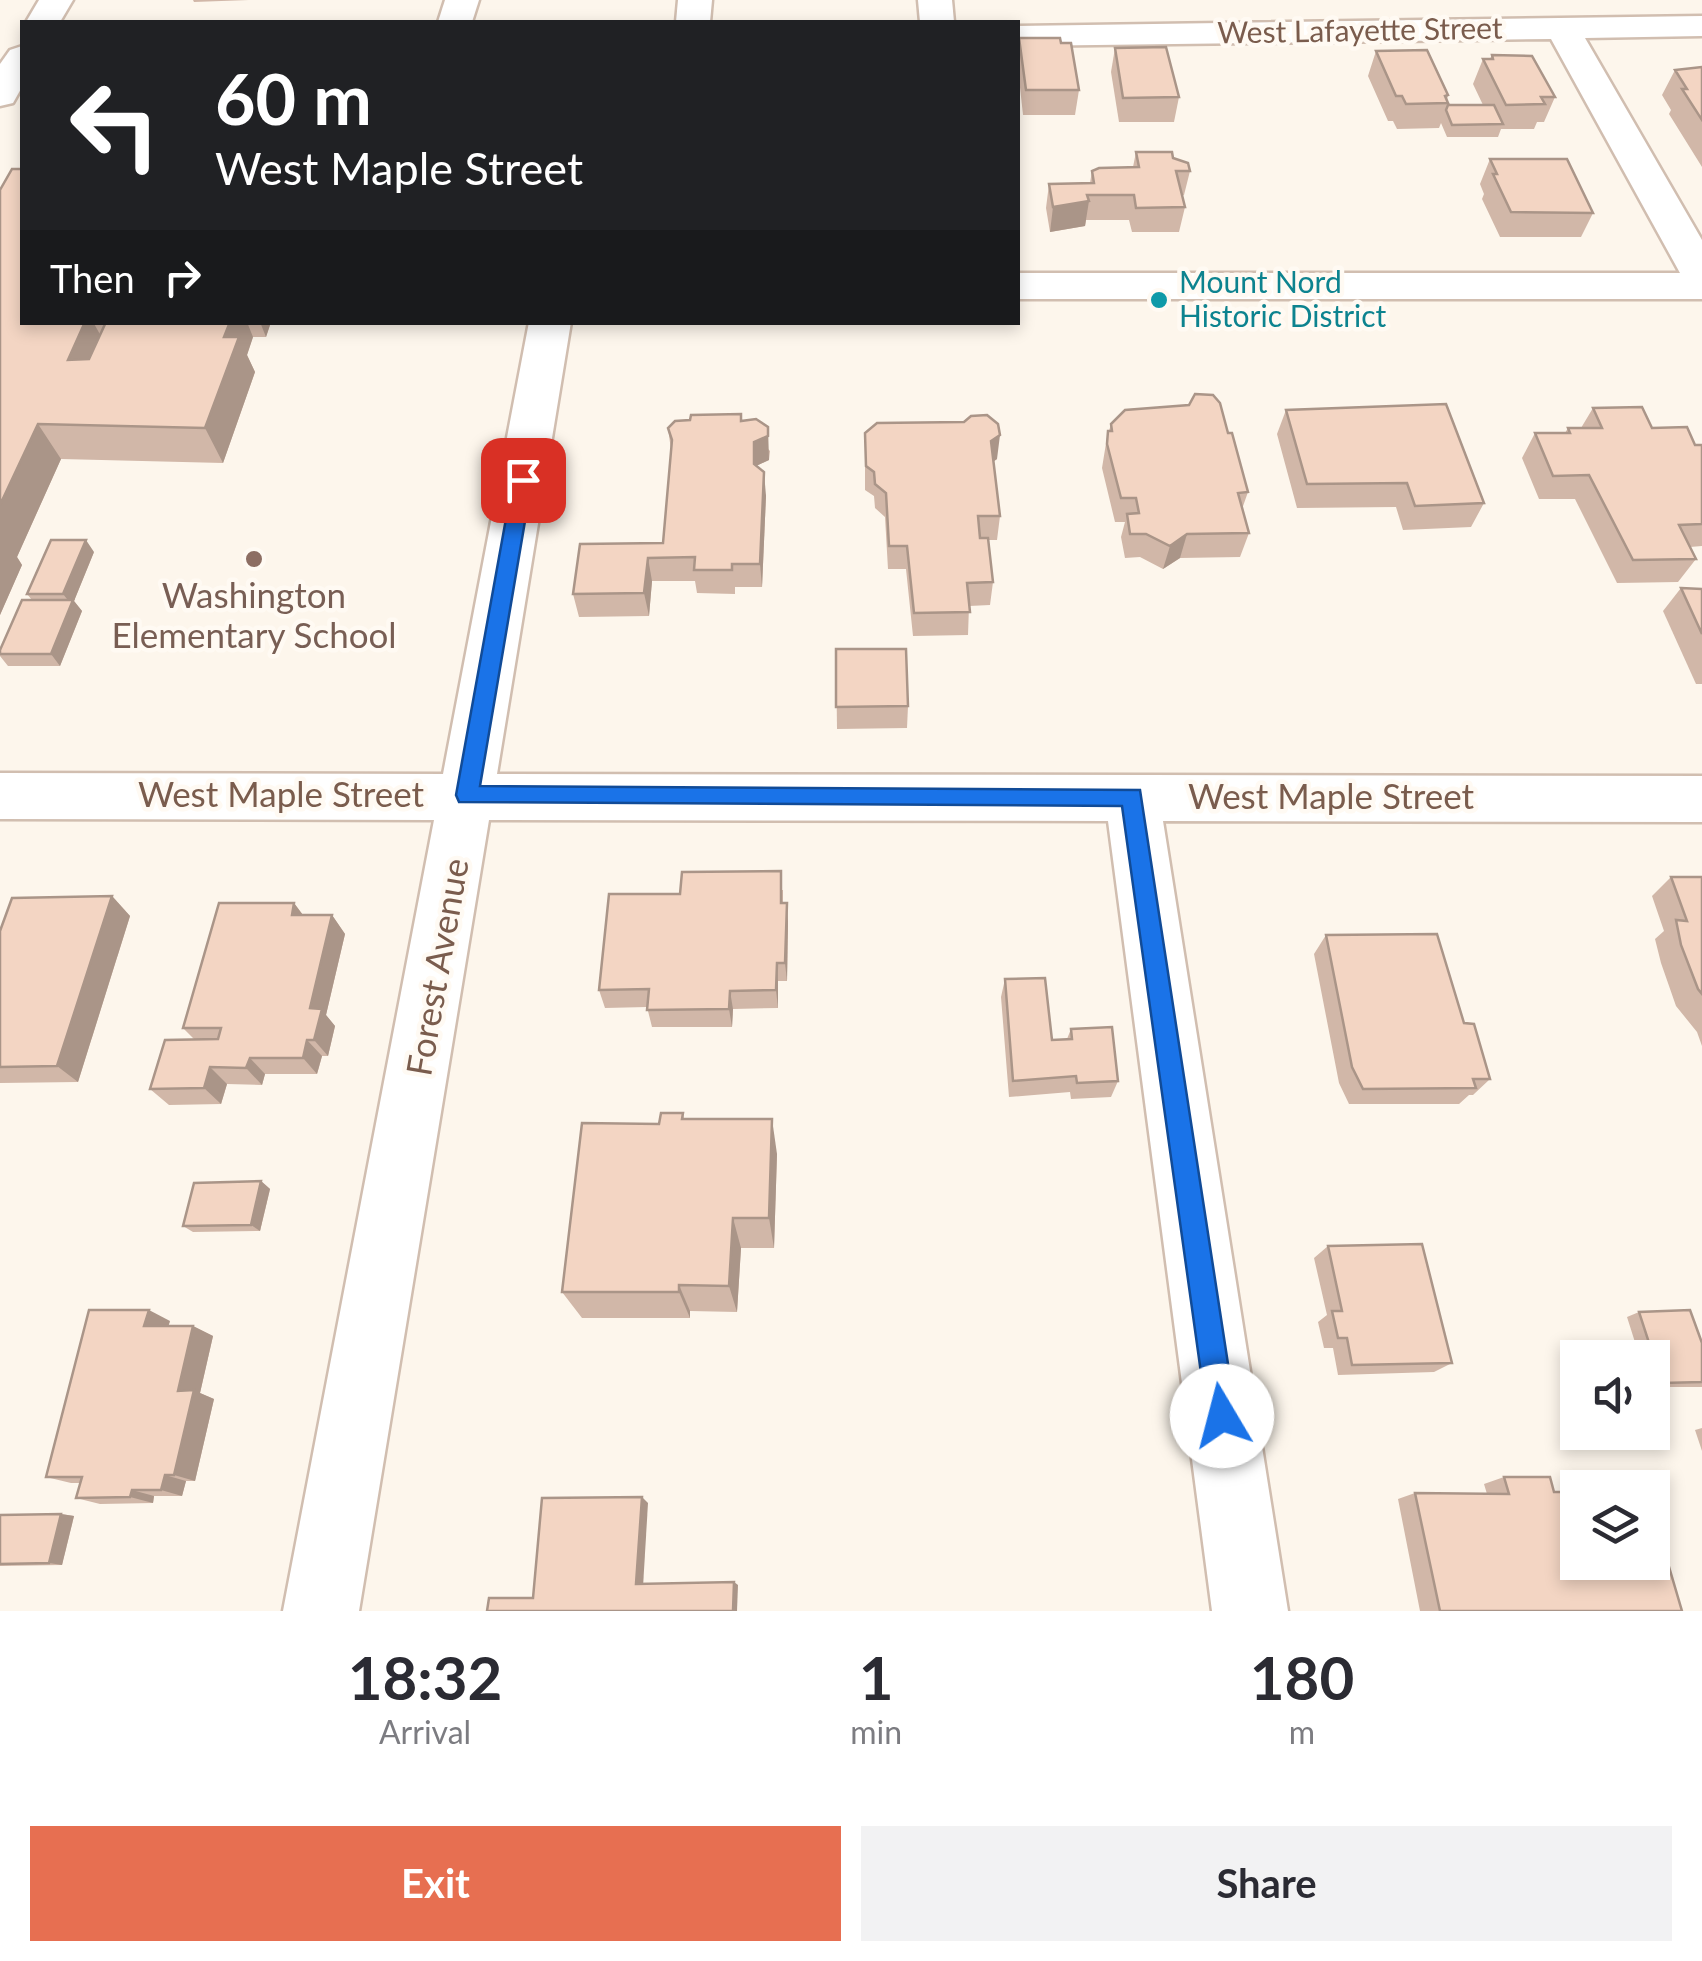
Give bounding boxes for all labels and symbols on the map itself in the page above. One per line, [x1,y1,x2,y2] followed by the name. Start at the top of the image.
[1217,9,1503,49] street label: West Lafayette Street
[1179,263,1387,333] place label: Mount Nord Historic District
[1148,289,1170,311] marker: Mount Nord Historic District
[481,438,566,523] pin
[243,548,265,570] marker: Washington Elementary School
[111,573,397,655] place label: Washington Elementary School
[138,772,425,814] street label: West Maple Street
[1188,774,1475,816] street label: West Maple Street
[396,855,476,1079] street label: Forest Avenue
[1170,1364,1274,1468] position arrow

